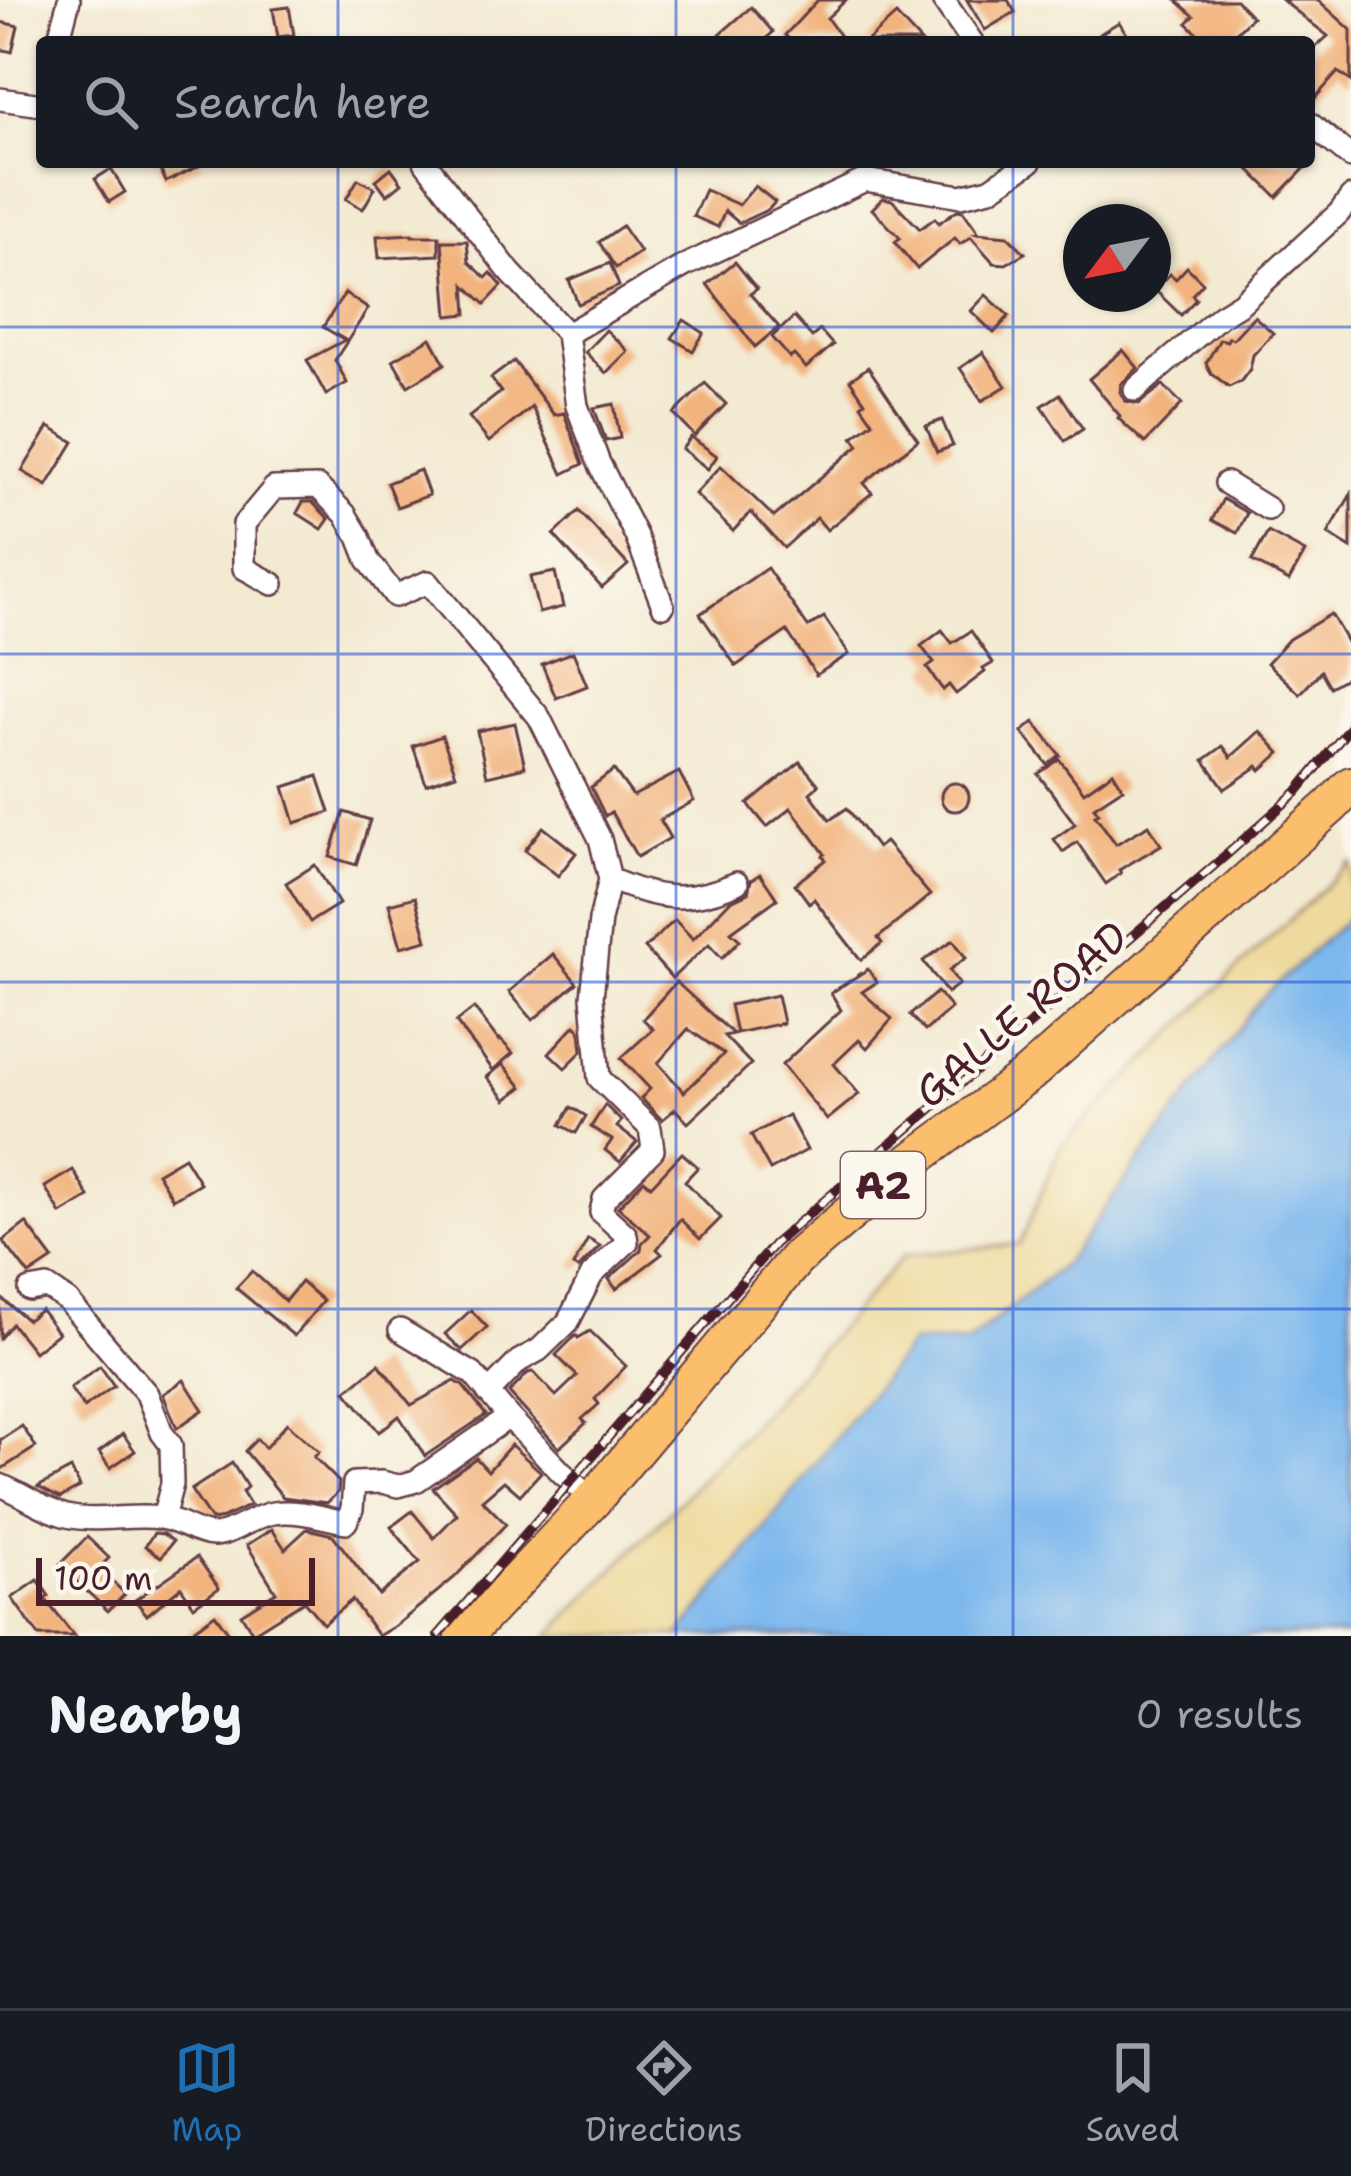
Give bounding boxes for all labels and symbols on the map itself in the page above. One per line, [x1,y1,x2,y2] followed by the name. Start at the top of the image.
[1063,204,1171,312] north arrow
[902,908,1140,1120] street label: GALLE ROAD
[841,1152,925,1218] road number: A2
[36,1552,315,1605] scale bar

